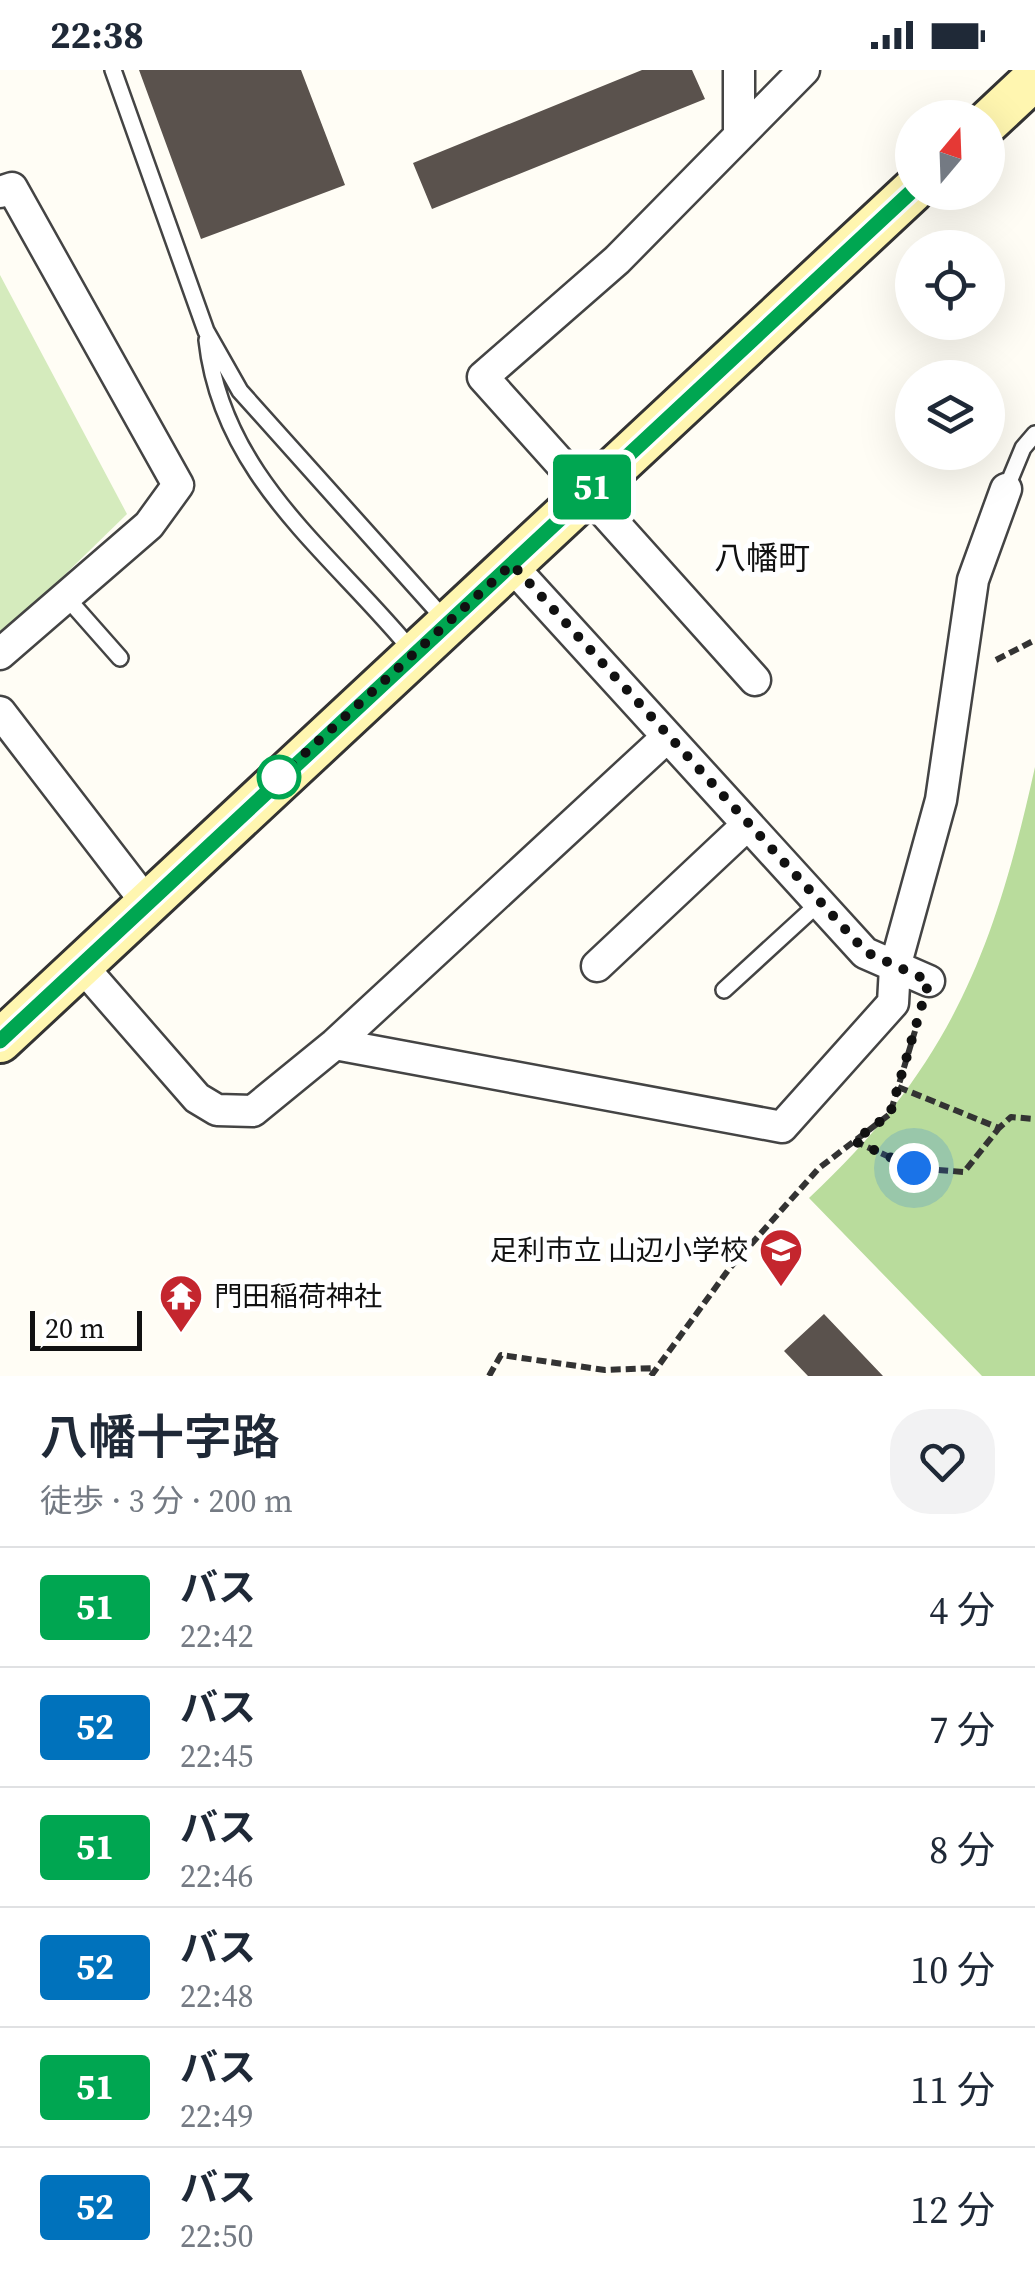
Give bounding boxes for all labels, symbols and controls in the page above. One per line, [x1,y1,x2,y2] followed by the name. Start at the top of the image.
[50,9,144,61] text: 22:38
[895,100,1005,210] north arrow
[895,100,1005,470] map controls
[895,230,1005,340] button: locate
[895,360,1005,470] button: layers
[547,454,637,520] line badge: 51
[573,463,611,511] text: 51
[714,536,810,580] district label: 八幡町
[258,756,300,798] unlabelled marker
[889,1143,939,1193] your location
[758,1227,804,1288] school or university icon: 足利市立 山辺小学校
[489,1231,748,1269] place label: 足利市立 山辺小学校
[158,1273,204,1334] temple icon: 門田稲荷神社
[214,1277,382,1315] place label: 門田稲荷神社
[30,1306,142,1350] scale bar
[45,1309,105,1347] text: 20 m
[40,1404,280,1470] text: 八幡十字路
[890,1409,995,1514] button: heart
[40,1479,293,1523] text: 徒歩 · 3 分 · 200 m
[180,1562,256,1614] text: バス
[76,1583,114,1631] text: 51
[929,1584,995,1636] text: 4 分
[180,1614,254,1658] text: 22:42
[180,1682,256,1734] text: バス
[76,1703,114,1751] text: 52
[929,1704,995,1756] text: 7 分
[180,1734,254,1778] text: 22:45
[180,1802,256,1854] text: バス
[76,1823,114,1871] text: 51
[929,1824,995,1876] text: 8 分
[180,1854,254,1898] text: 22:46
[180,1922,256,1974] text: バス
[76,1943,114,1991] text: 52
[910,1944,995,1996] text: 10 分
[180,1974,254,2018] text: 22:48
[180,2042,256,2094] text: バス
[76,2063,114,2111] text: 51
[910,2064,995,2116] text: 11 分
[180,2094,254,2138] text: 22:49
[180,2162,256,2214] text: バス
[76,2183,114,2231] text: 52
[910,2184,995,2236] text: 12 分
[180,2214,254,2258] text: 22:50

